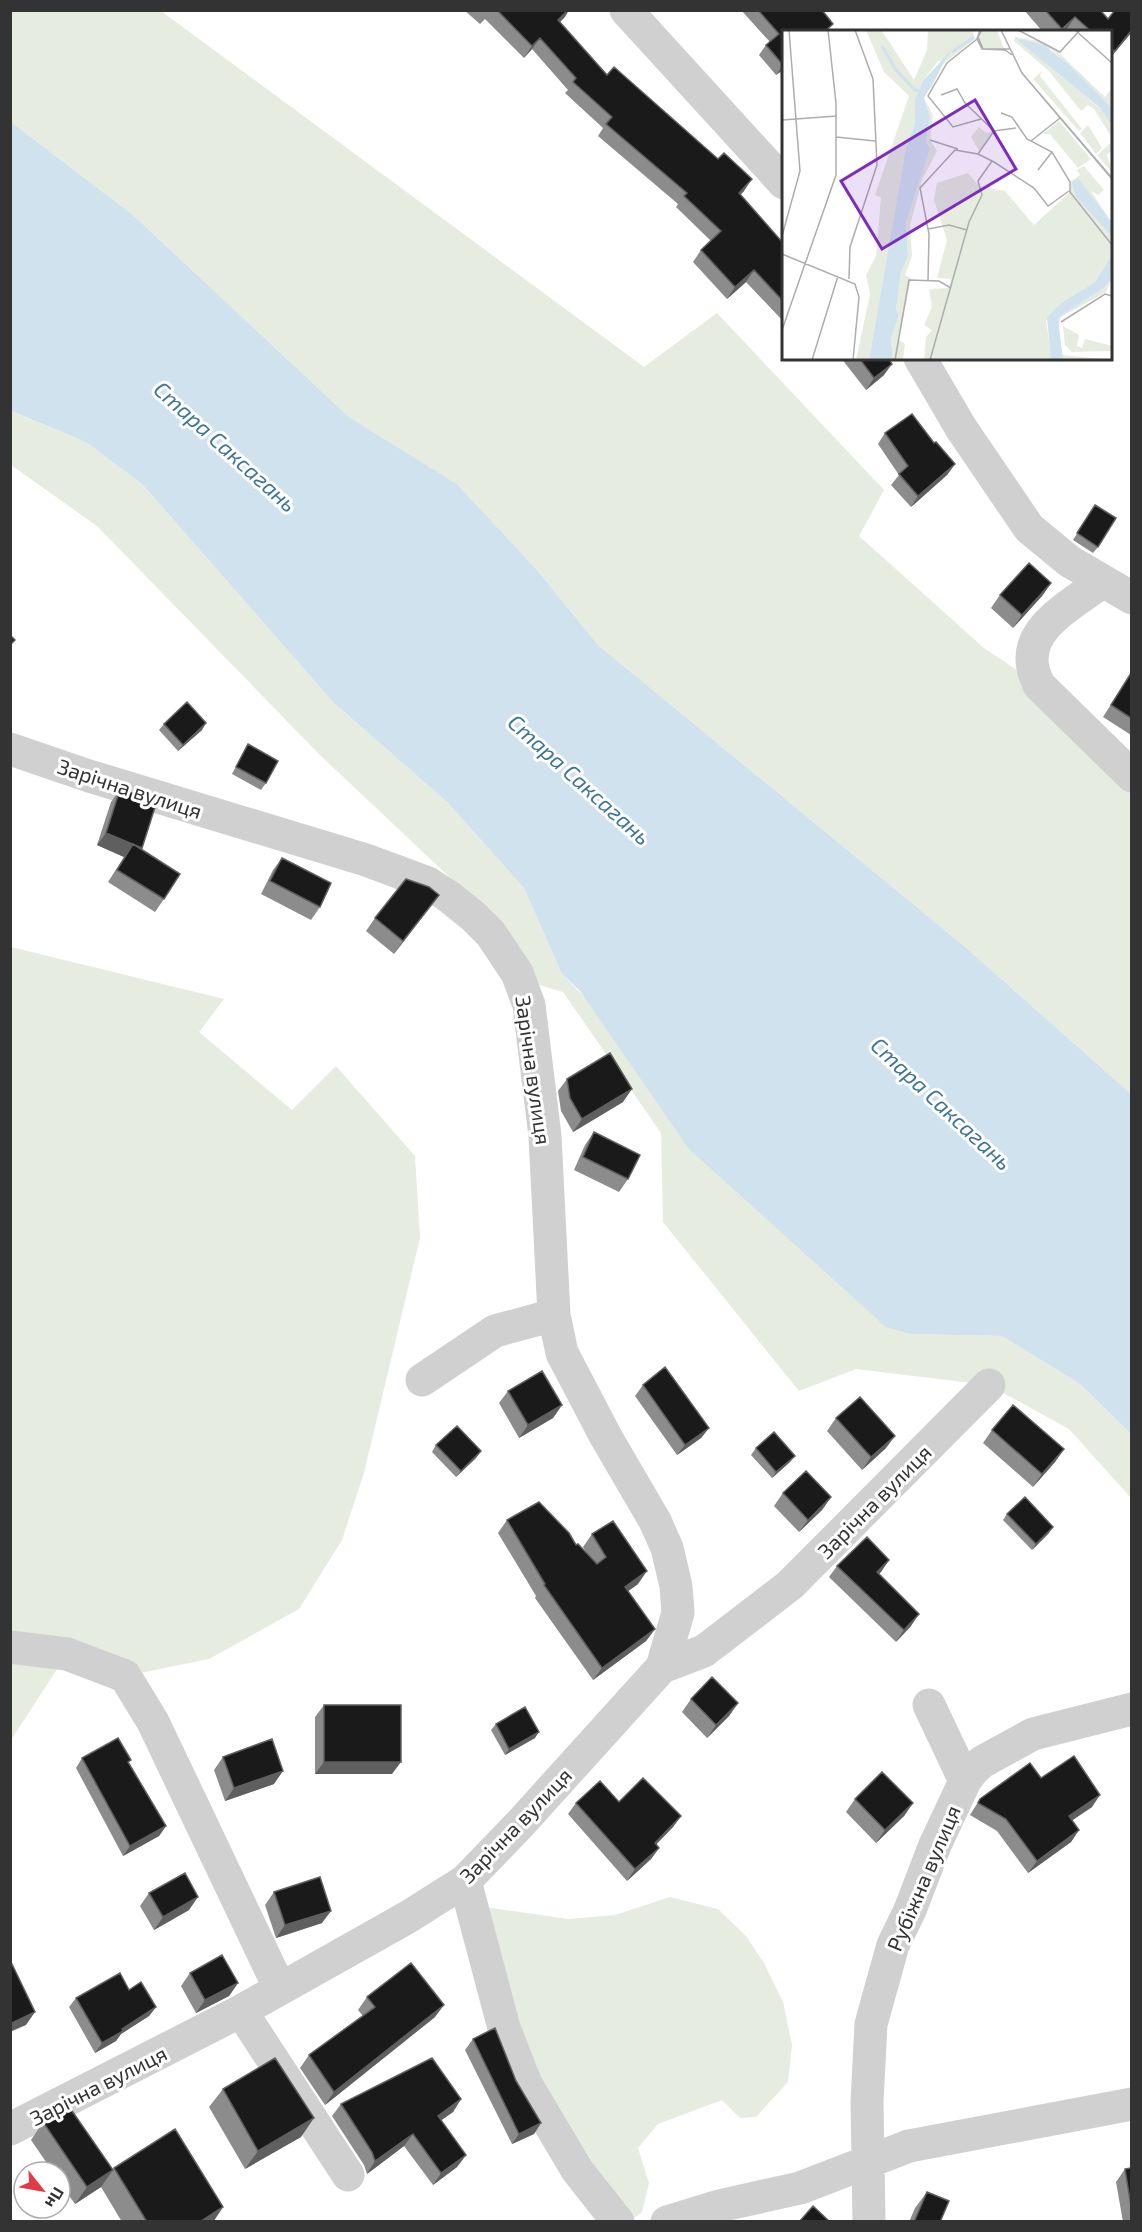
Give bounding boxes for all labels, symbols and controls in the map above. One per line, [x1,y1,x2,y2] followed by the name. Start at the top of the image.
[782,30,1112,360] inset map
[149,375,303,517] water label: Стара Саксагань
[503,708,657,850] water label: Стара Саксагань
[54,753,205,824] street label: Зарічна вулиця
[510,994,557,1146] street label: Зарічна вулиця
[866,1031,1018,1175] water label: Стара Саксагань
[812,1439,937,1564] street label: Зарічна вулиця
[454,1762,577,1888] street label: Зарічна вулиця
[881,1801,966,1955] street label: Рубіжна вулиця
[25,2040,171,2131] street label: Зарічна вулиця
[12,2160,72,2220] north arrow
[42,2184,69,2212] text: Пн

